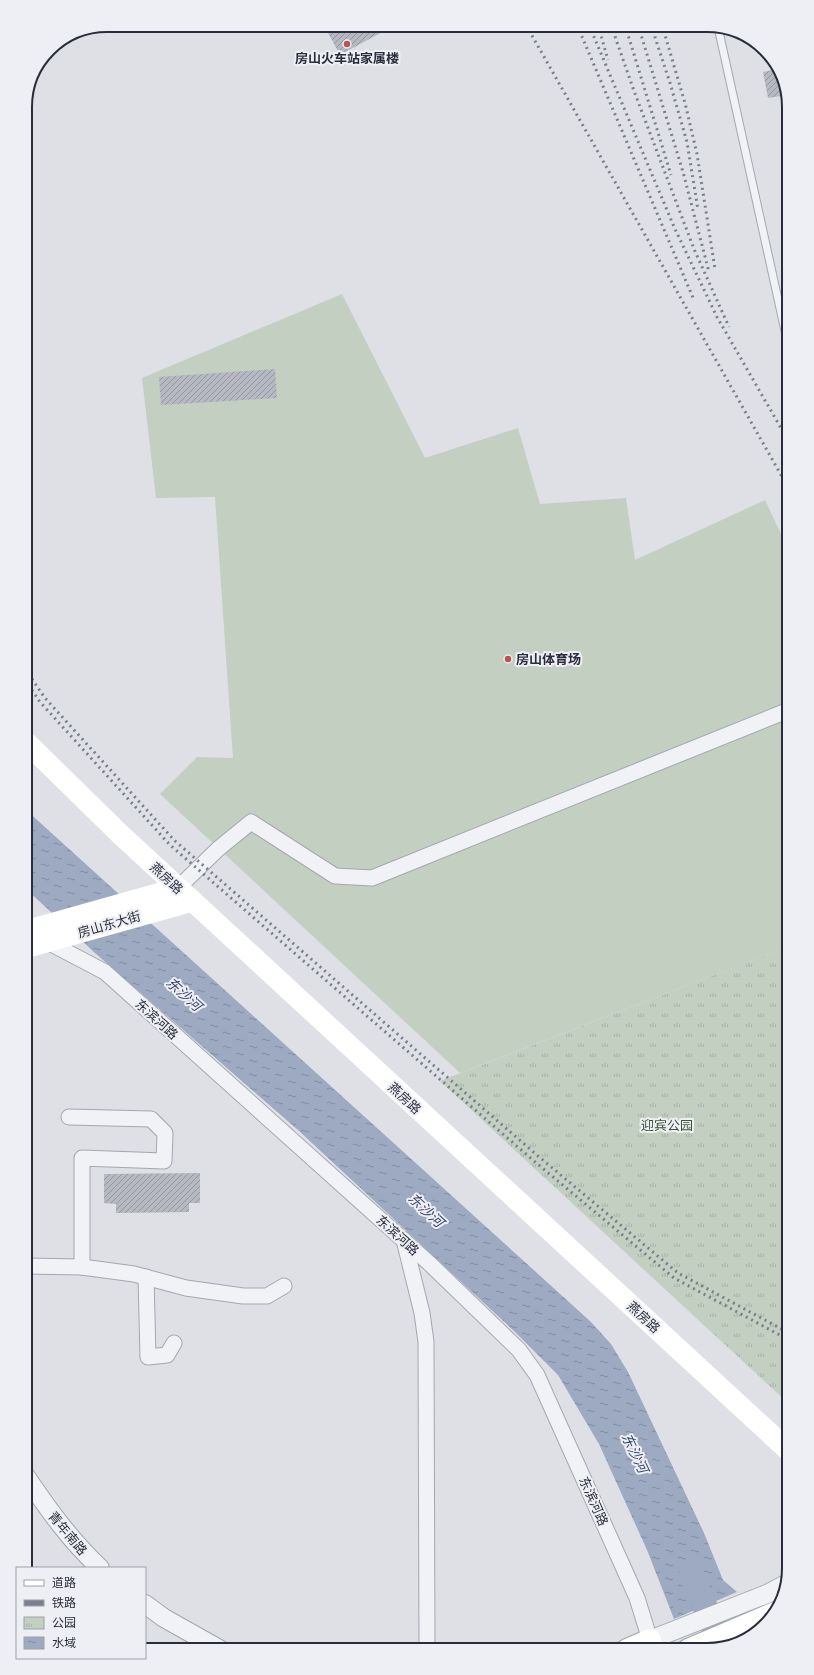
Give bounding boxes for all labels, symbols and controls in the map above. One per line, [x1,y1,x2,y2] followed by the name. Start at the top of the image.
[342,39,352,49] marker: 房山火车站家属楼
[295,49,399,67] place label: 房山火车站家属楼
[516,650,581,668] place label: 房山体育场
[503,654,513,664] marker: 房山体育场
[147,858,187,898] street label: 燕房路
[75,906,143,942] street label: 房山东大街
[162,973,209,1017] water label: 东沙河
[132,995,182,1043] street label: 东滨河路
[385,1078,425,1118] street label: 燕房路
[641,1116,693,1134] park label: 迎宾公园
[405,1188,450,1233] water label: 东沙河
[373,1211,423,1259] street label: 东滨河路
[624,1297,664,1337] street label: 燕房路
[618,1430,655,1479] water label: 东沙河
[575,1474,613,1528] street label: 东滨河路
[44,1507,92,1559] street label: 青年南路
[16,1567,146,1659] legend
[52,1574,76,1591] text: 道路
[52,1594,76,1611] text: 铁路
[52,1614,76,1631] text: 公园
[52,1634,76,1651] text: 水域

